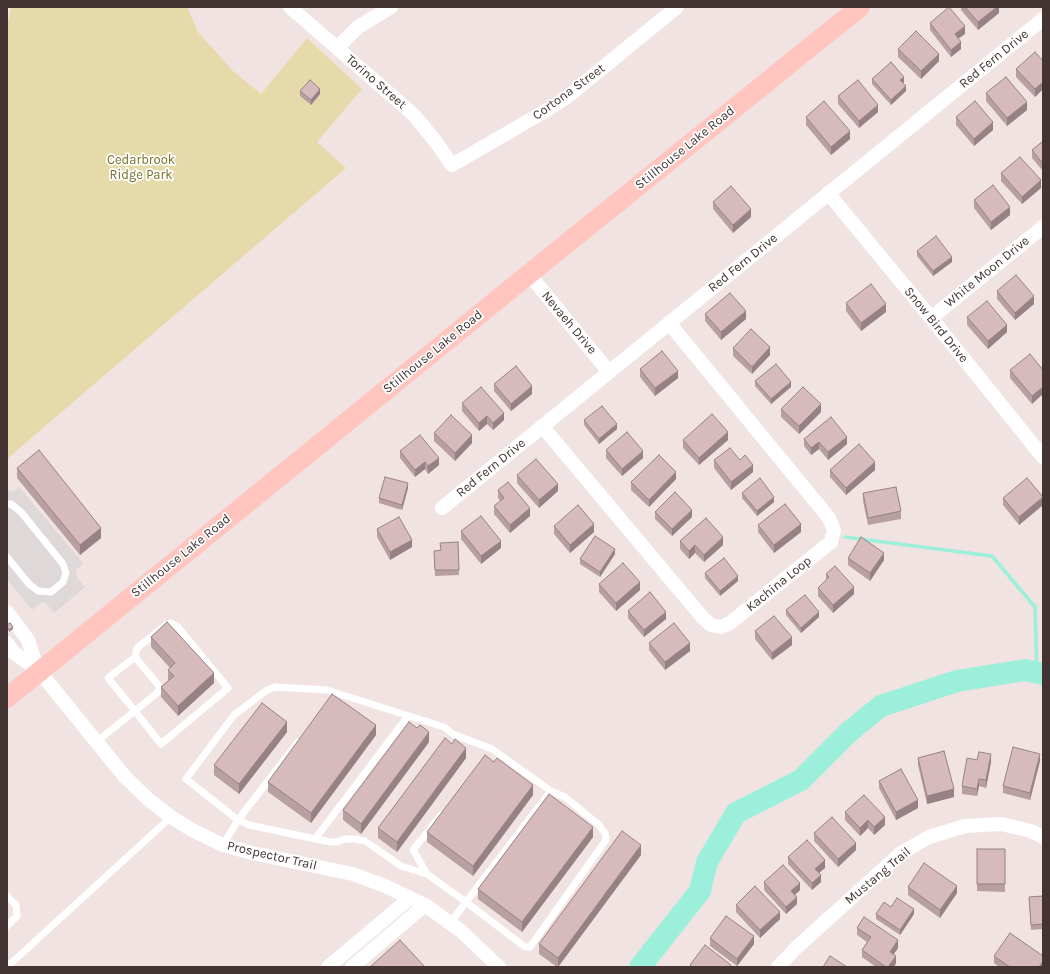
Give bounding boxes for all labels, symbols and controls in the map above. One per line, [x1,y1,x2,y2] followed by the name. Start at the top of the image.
[956,26,1032,92] street label: Red Fern Drive
[343,52,409,112] street label: Torino Street
[530,61,608,123] street label: Cortona Street
[632,103,738,193] street label: Stillhouse Lake Road
[107,152,175,183] park label: Cedarbrook Ridge Park
[705,230,781,296] street label: Red Fern Drive
[941,233,1033,311] street label: White Moon Drive
[901,284,971,366] street label: Snow Bird Drive
[538,288,600,358] street label: Nevaeh Drive
[380,307,486,397] street label: Stillhouse Lake Road
[453,435,529,501] street label: Red Fern Drive
[128,511,234,601] street label: Stillhouse Lake Road
[743,553,815,615] street label: Kachina Loop
[226,838,318,874] street label: Prospector Trail
[842,844,914,908] street label: Mustang Trail

